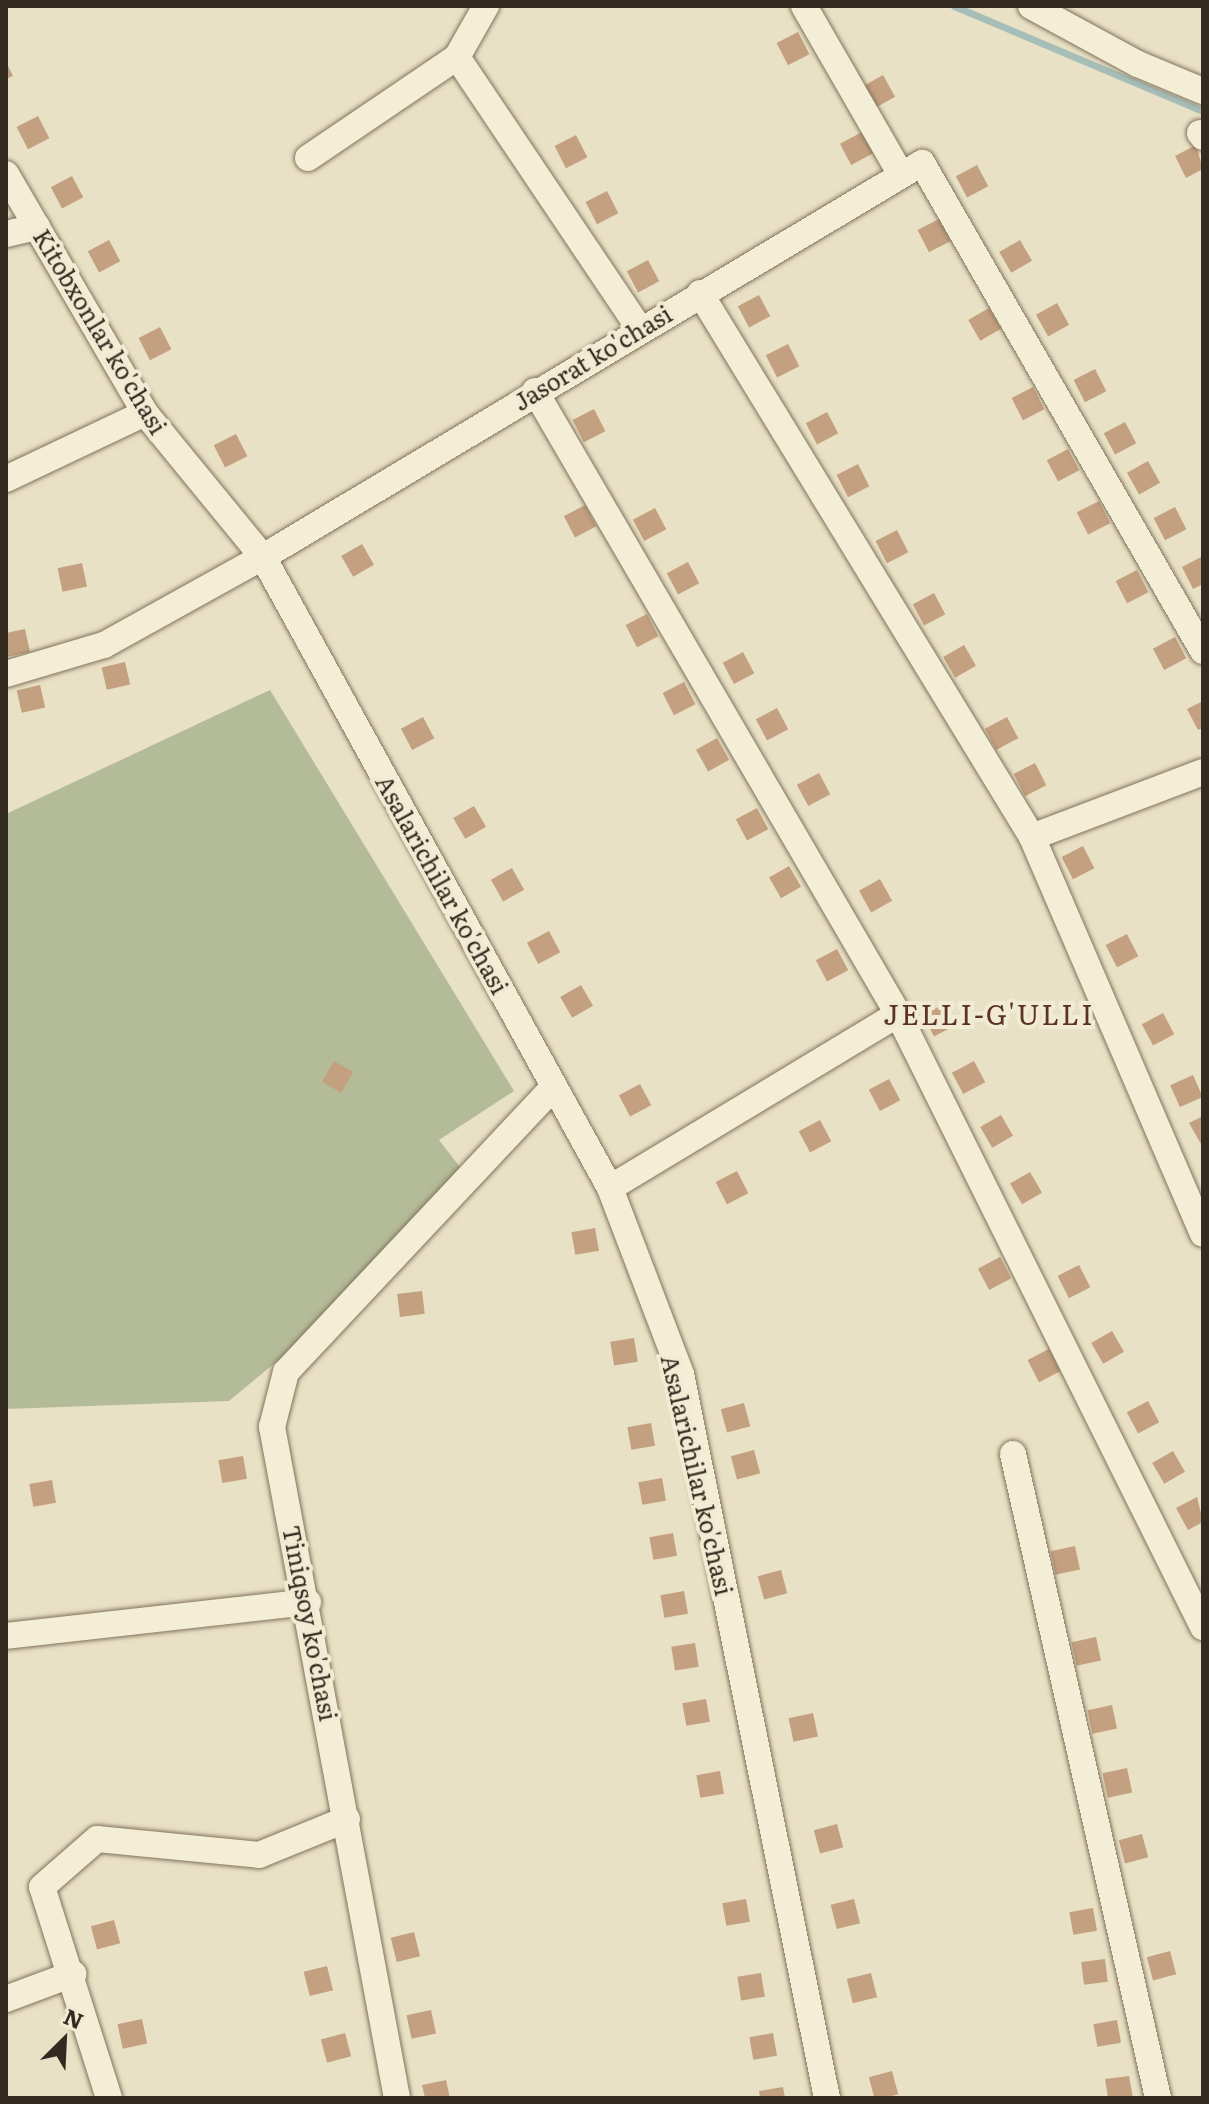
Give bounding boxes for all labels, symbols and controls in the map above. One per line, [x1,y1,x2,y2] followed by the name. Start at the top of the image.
[28,223,174,439] street label: Kitobxonlar ko'chasi
[508,298,676,416] street label: Jasorat ko'chasi
[371,769,515,999] street label: Asalarichilar ko'chasi
[883,996,1095,1030] district label: JELLI-G'ULLI
[656,1352,740,1598] street label: Asalarichilar ko'chasi
[278,1523,344,1723] street label: Tiniqsoy ko'chasi
[59,1999,89,2036] text: N
[24,2000,104,2080] north arrow

